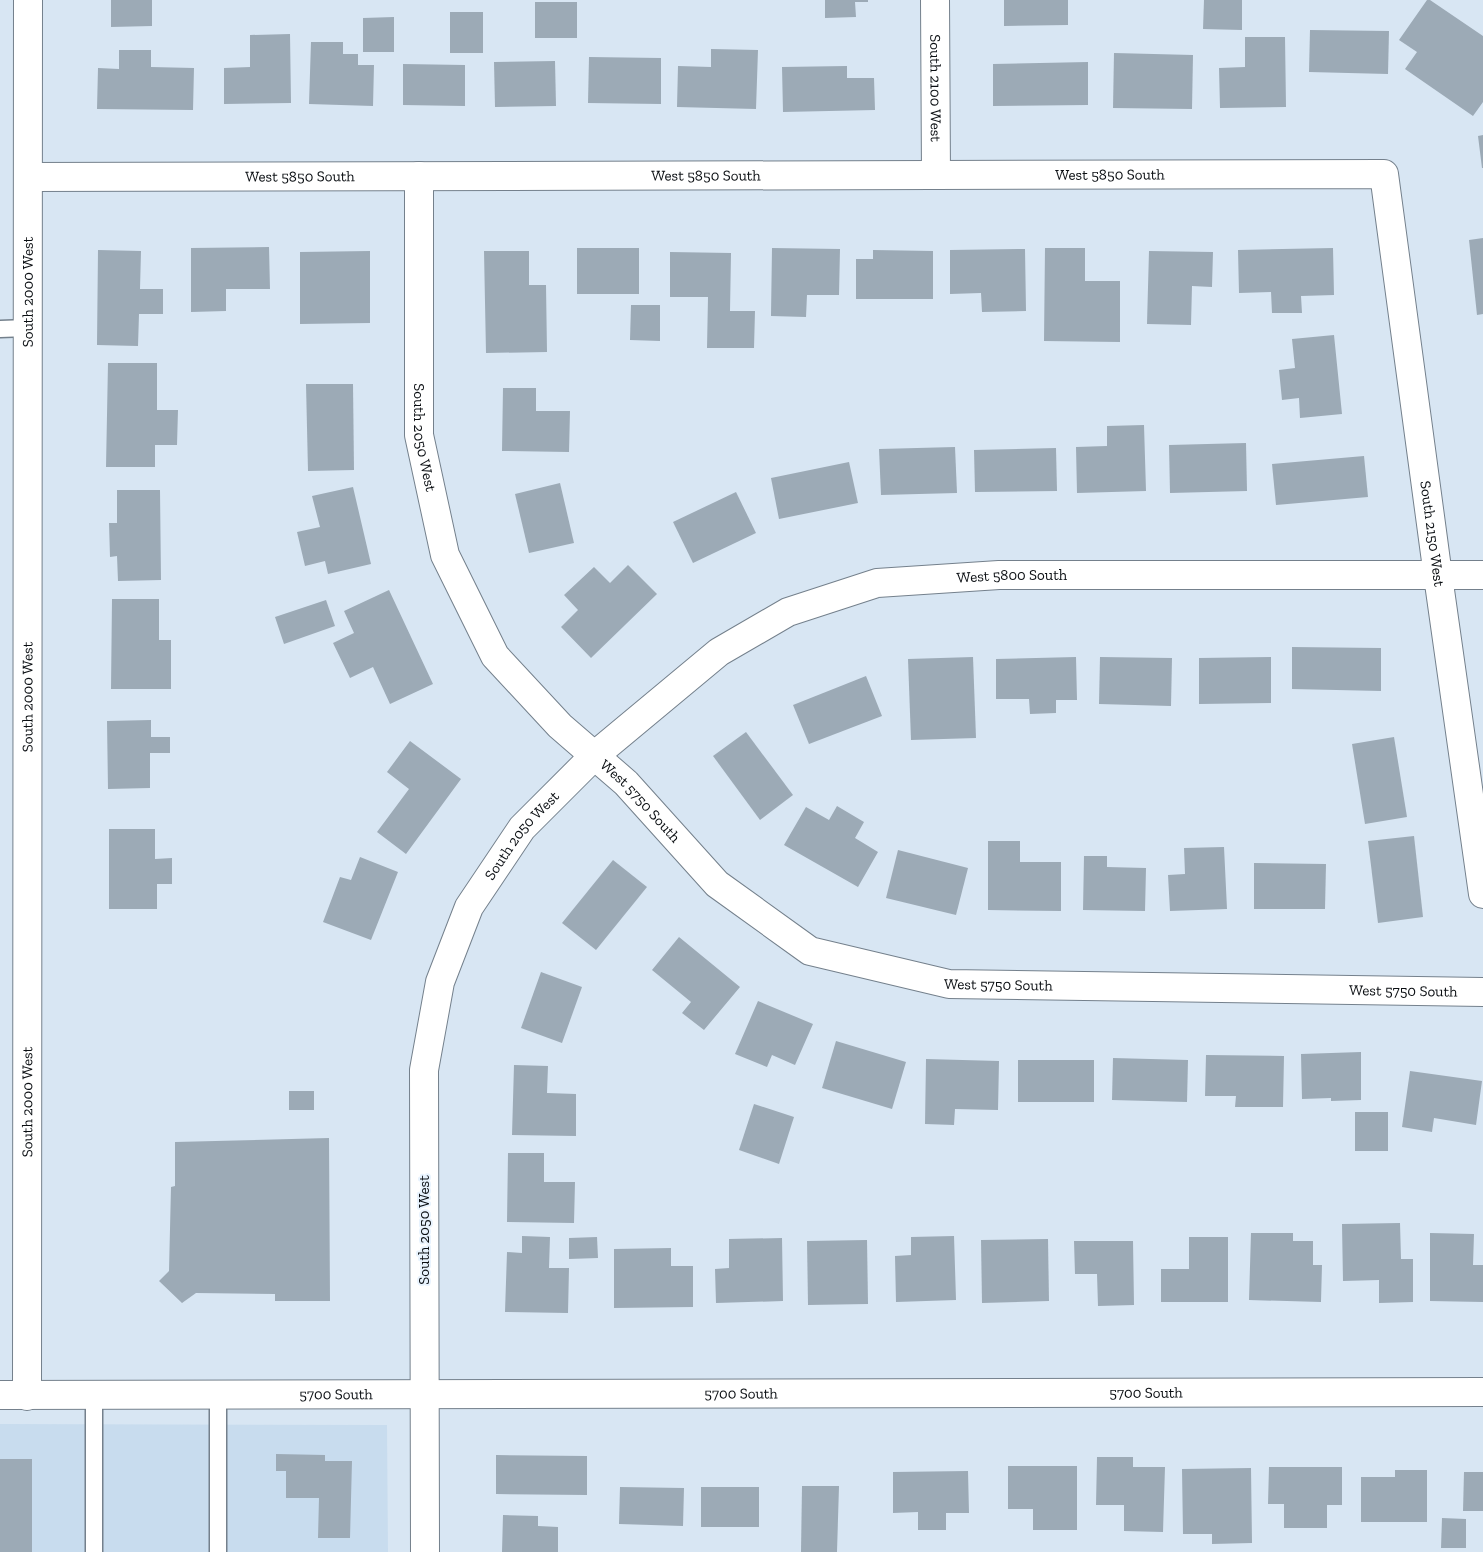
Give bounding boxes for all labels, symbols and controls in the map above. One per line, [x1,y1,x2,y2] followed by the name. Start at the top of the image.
[926,34,945,142] street label: South 2100 West
[1055,165,1165,184] street label: West 5850 South
[651,166,761,185] street label: West 5850 South
[245,167,355,186] street label: West 5850 South
[19,236,37,347] street label: South 2000 West
[410,383,440,494] street label: South 2050 West
[1416,480,1448,588] street label: South 2150 West
[956,566,1068,587] street label: West 5800 South
[18,641,37,752] street label: South 2000 West
[596,756,685,847] street label: West 5750 South
[481,787,563,883] street label: South 2050 West
[944,975,1053,995] street label: West 5750 South
[1349,981,1458,1001] street label: West 5750 South
[18,1046,36,1157] street label: South 2000 West
[415,1175,433,1285] street label: South 2050 West
[704,1384,778,1403] street label: 5700 South
[1109,1384,1183,1402] street label: 5700 South
[299,1385,373,1403] street label: 5700 South

